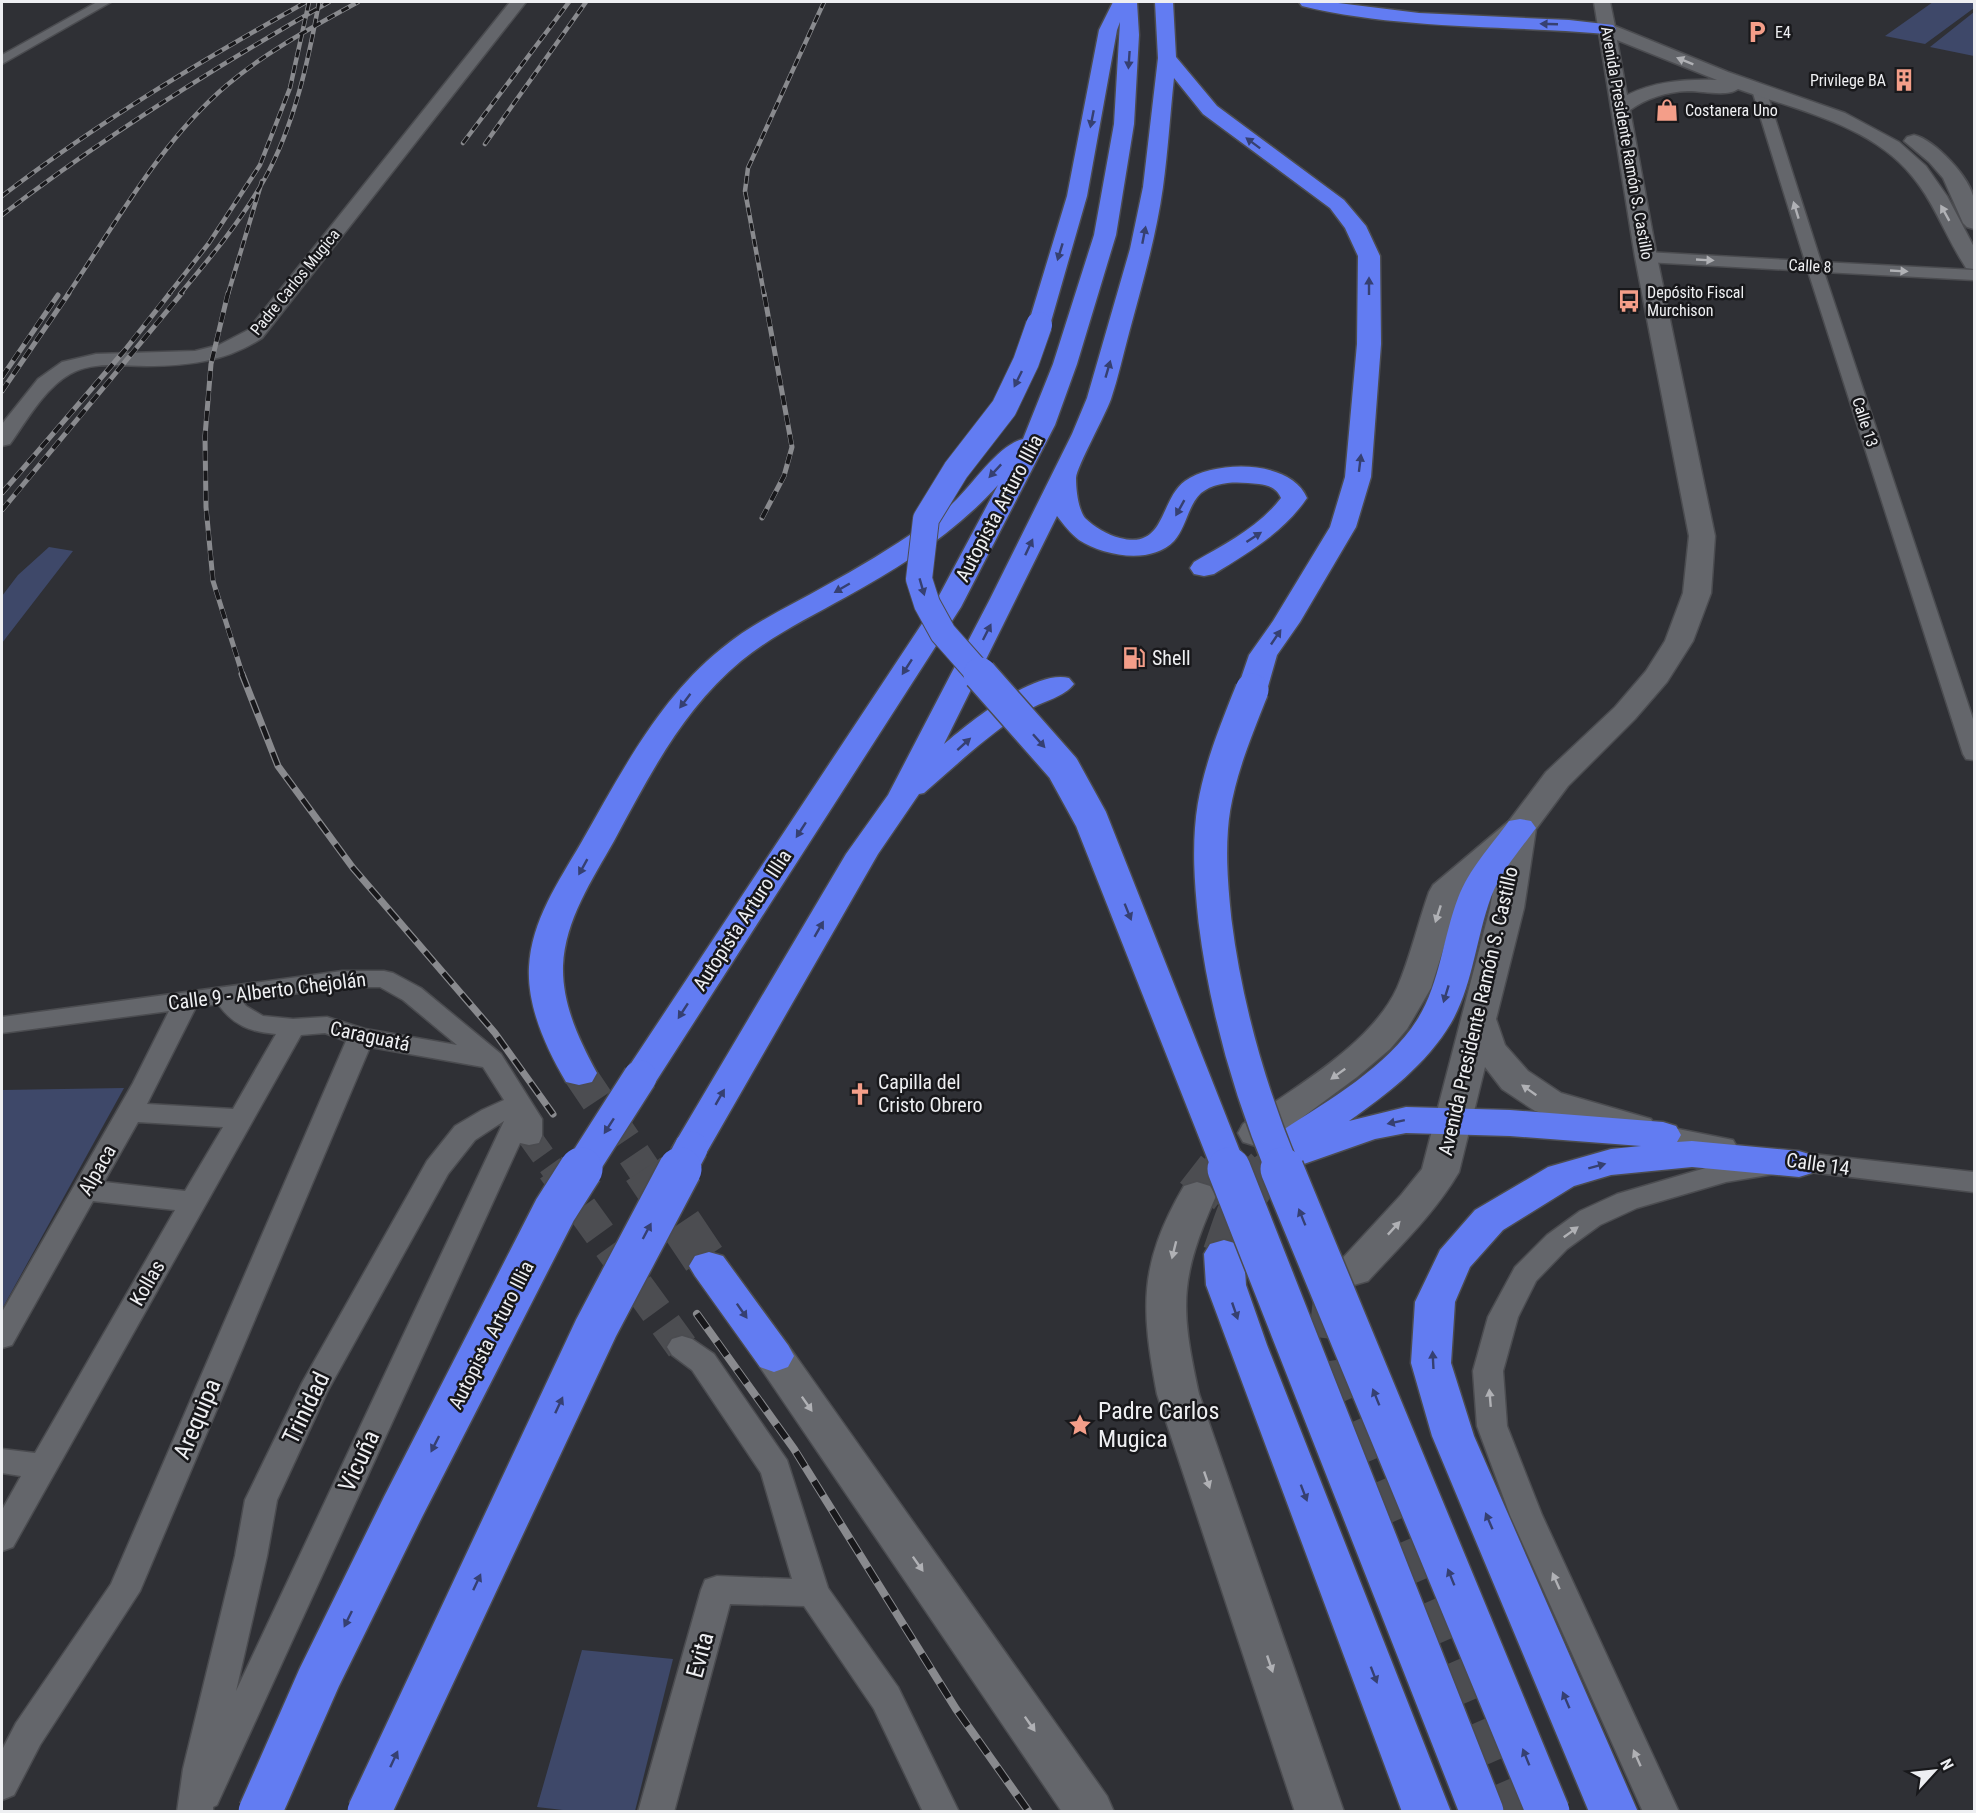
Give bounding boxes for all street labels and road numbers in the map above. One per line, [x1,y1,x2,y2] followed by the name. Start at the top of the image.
[1597,25,1657,261] street label: Avenida Presidente Ramón S. Castillo
[246,225,344,339] street label: Padre Carlos Mugica
[1788,255,1832,277] street label: Calle 8
[1848,395,1882,449] street label: Calle 13
[950,430,1048,586] street label: Autopista Arturo Illia
[688,845,796,995] street label: Autopista Arturo Illia
[1433,864,1523,1158] street label: Avenida Presidente Ramón S. Castillo
[167,967,367,1015] street label: Calle 9 - Alberto Chejolán
[328,1016,412,1056] street label: Caraguatá
[73,1140,121,1200] street label: Alpaca
[1785,1148,1851,1180] street label: Calle 14
[124,1256,170,1310] street label: Kollas
[443,1257,539,1413] street label: Autopista Arturo Illia
[277,1367,335,1449] street label: Trinidad
[168,1375,226,1463] street label: Arequipa
[333,1426,385,1496] street label: Vicuña
[681,1629,719,1681] street label: Evita

